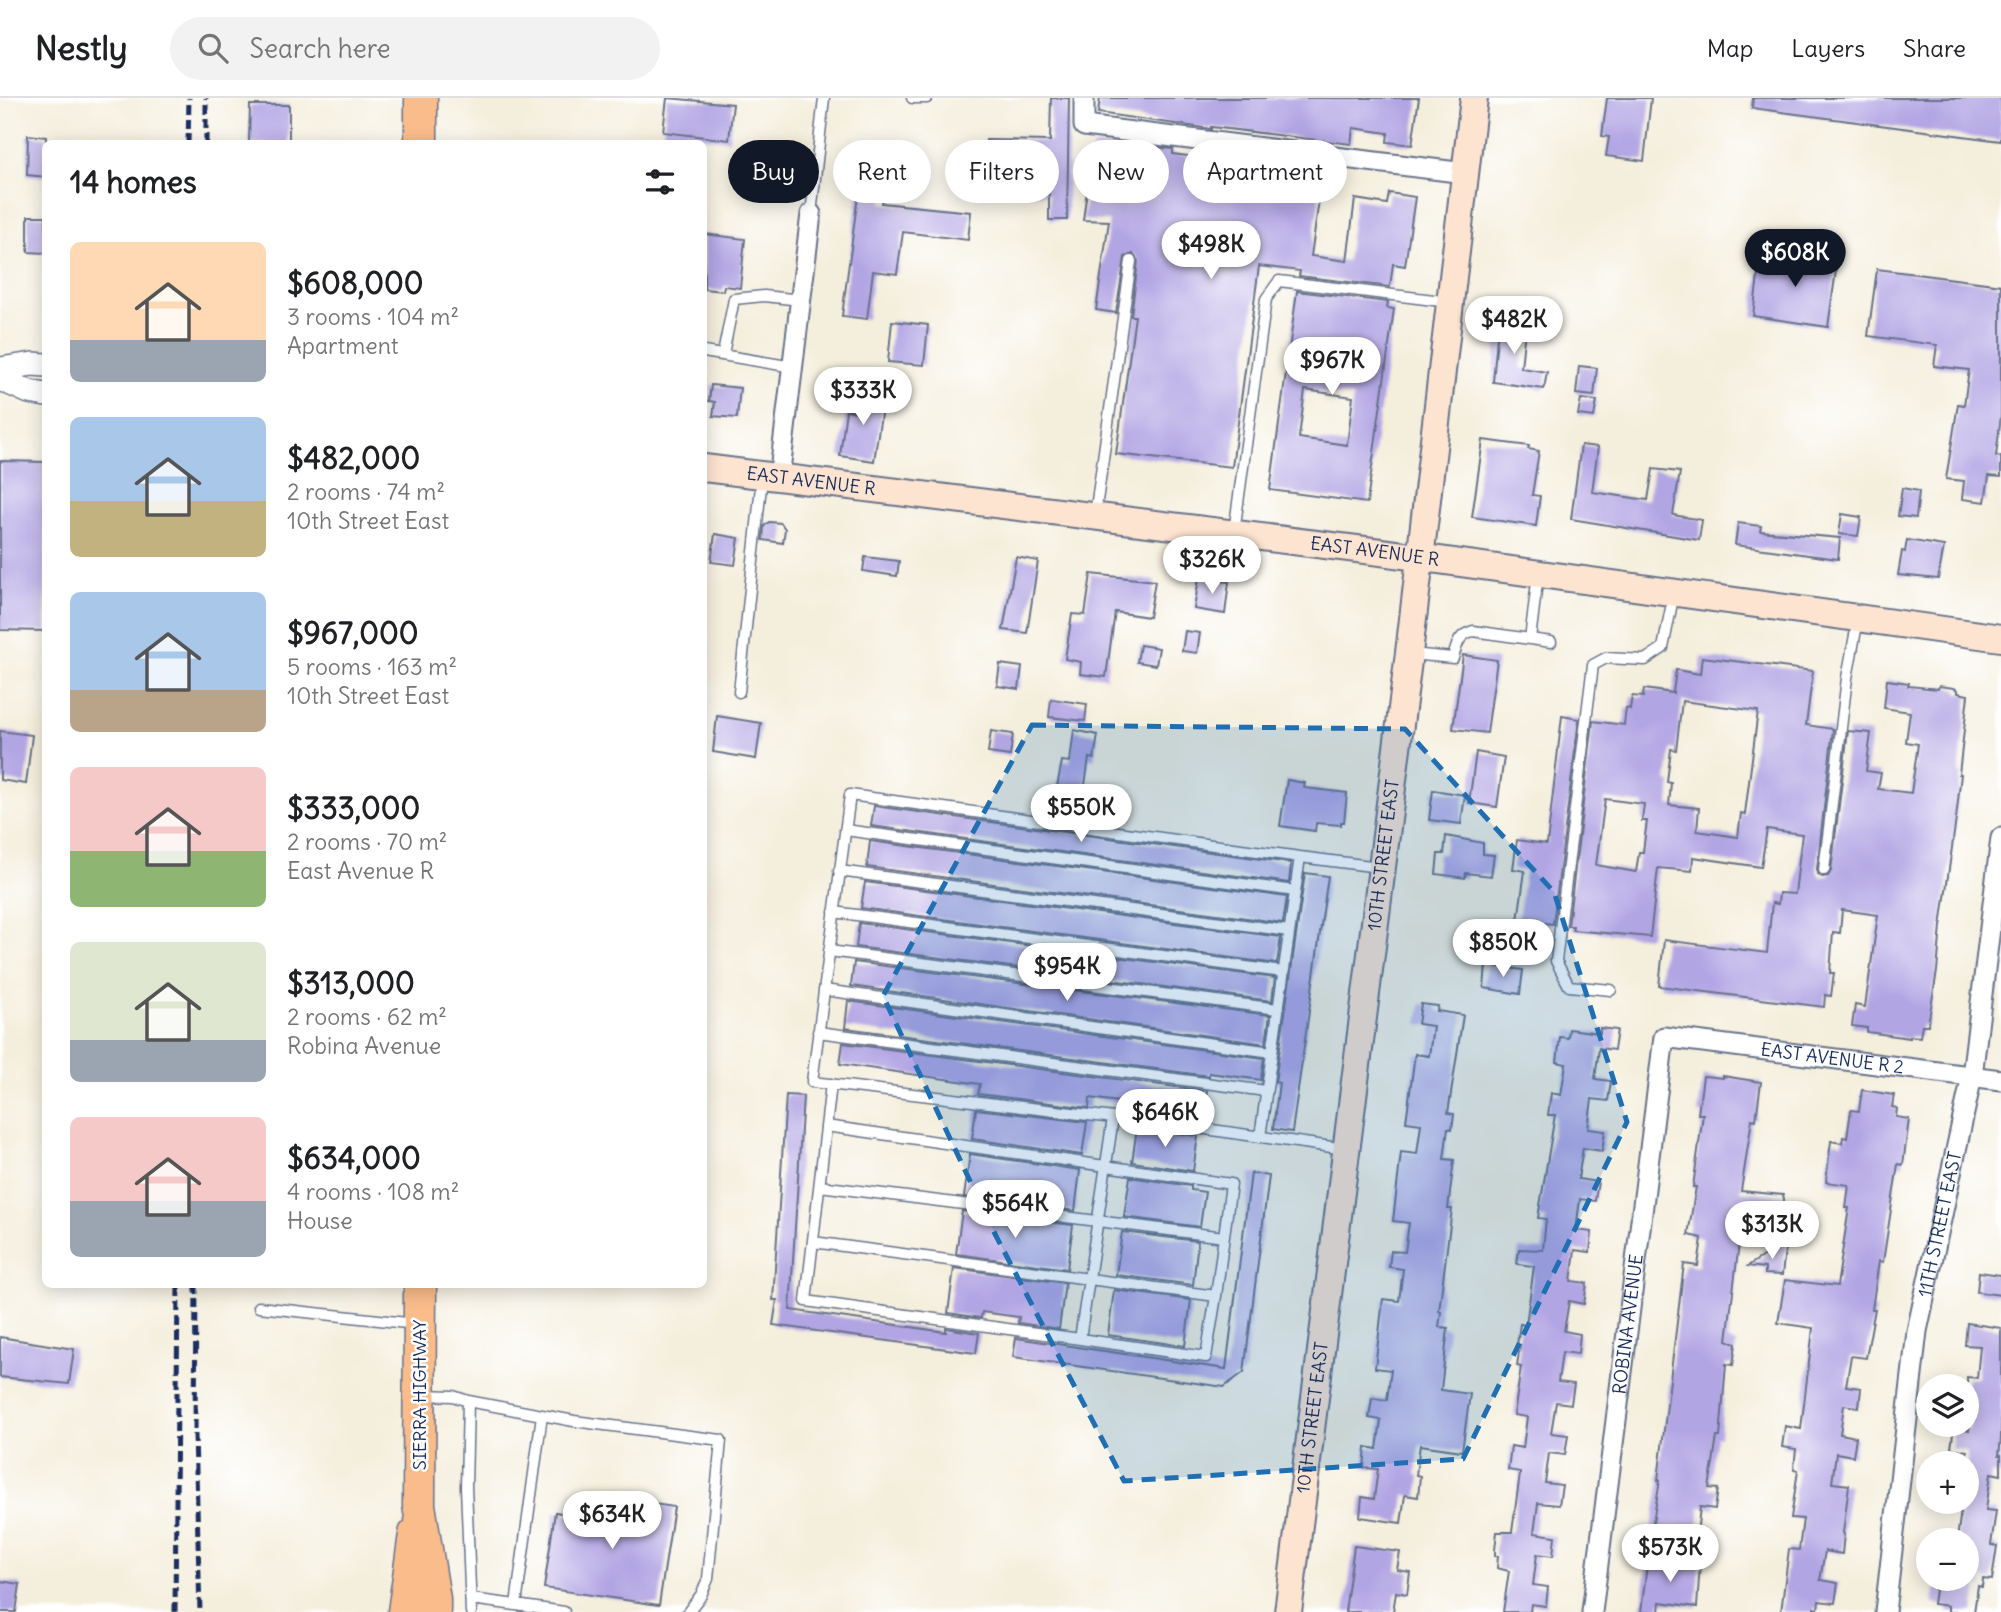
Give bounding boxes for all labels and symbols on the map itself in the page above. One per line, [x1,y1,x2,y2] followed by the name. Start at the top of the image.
[1162,222,1260,281] pin: $498K
[1746,230,1844,289] pin: $608K
[1465,296,1563,356] pin: $482K
[1283,338,1381,397] pin: $967K
[814,368,912,427] pin: $333K
[745,461,877,500] street label: EAST AVENUE R
[1309,531,1441,571] street label: EAST AVENUE R
[1163,536,1261,596] pin: $326K
[1362,778,1404,932] street label: 10TH STREET EAST
[1032,784,1130,844] pin: $550K
[1454,920,1552,979] pin: $850K
[1018,944,1116,1003] pin: $954K
[1759,1037,1905,1078] street label: EAST AVENUE R 2
[1116,1090,1214,1149] pin: $646K
[1913,1149,1966,1299] street label: 11TH STREET EAST
[966,1180,1064,1240] pin: $564K
[1723,1202,1821,1261] pin: $313K
[1607,1253,1648,1396] street label: ROBINA AVENUE
[408,1320,431,1470] street label: SIERRA HIGHWAY
[1291,1340,1333,1495] street label: 10TH STREET EAST
[563,1492,661,1551] pin: $634K
[1621,1524,1719,1584] pin: $573K

